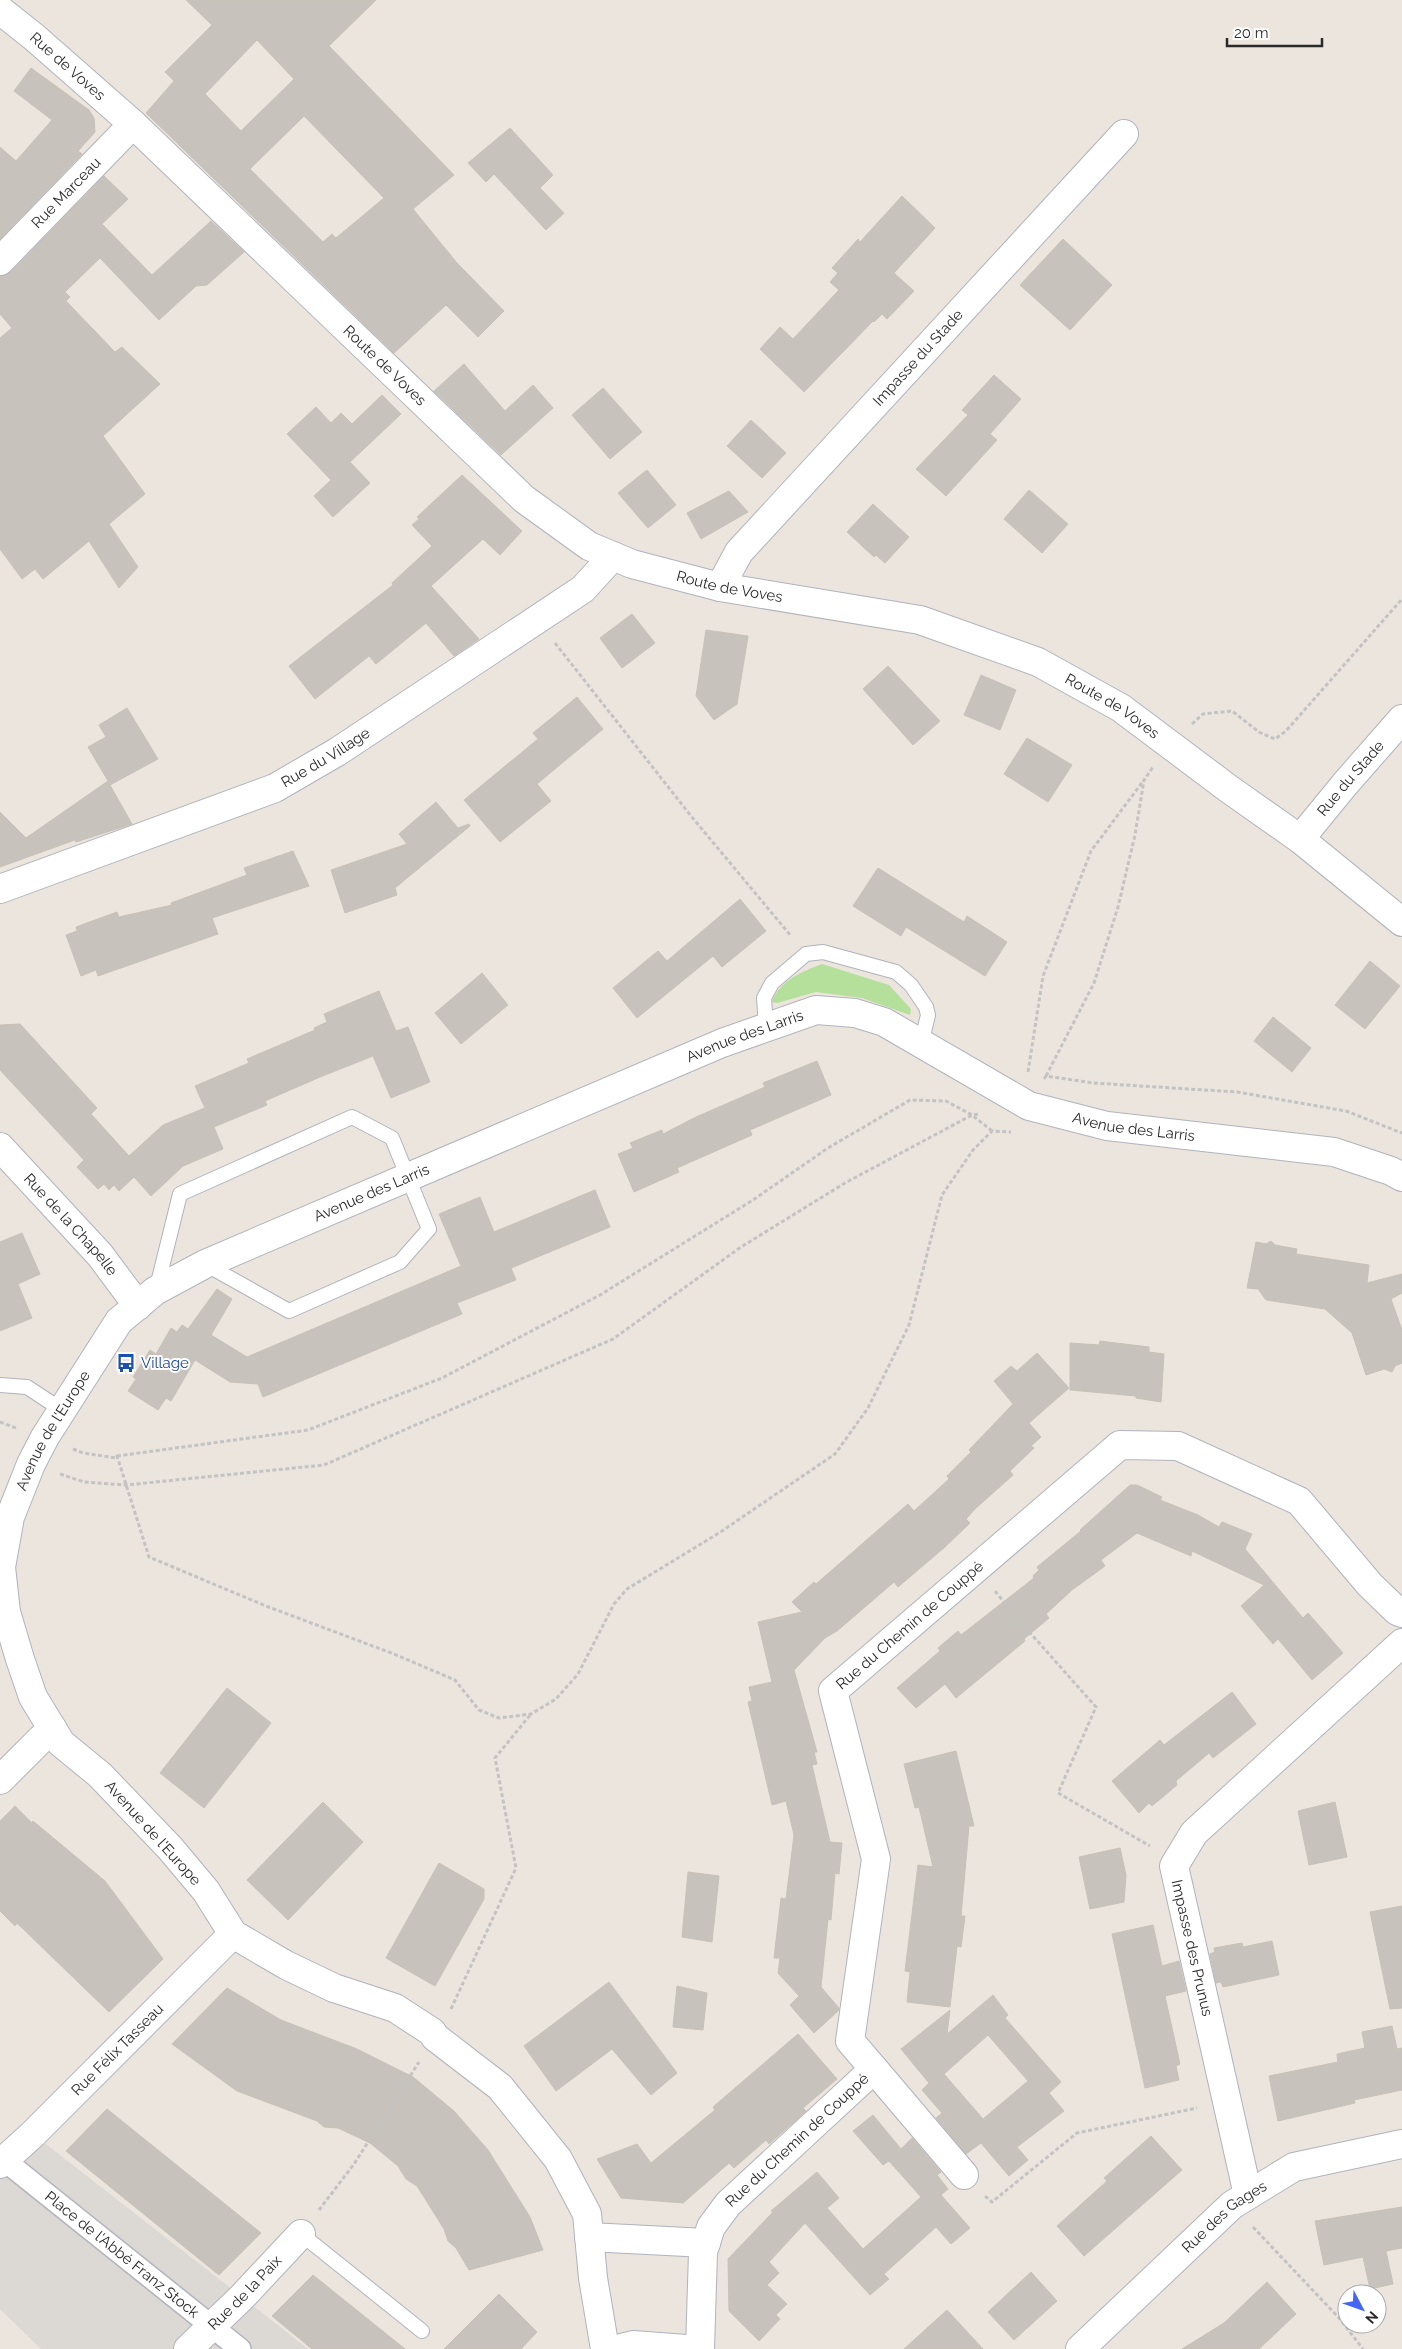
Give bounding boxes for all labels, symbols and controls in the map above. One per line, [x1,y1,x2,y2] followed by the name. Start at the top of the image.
[1227,15,1322,47] scale bar
[1234,24,1269,42] text: 20 m
[26,29,109,104] street label: Rue de Voves
[28,154,105,232] street label: Rue Marceau
[869,306,967,410] street label: Impasse du Stade
[339,322,430,409] street label: Route de Voves
[674,567,784,606] street label: Route de Voves
[1062,670,1163,742] street label: Route de Voves
[278,724,374,791] street label: Rue du Village
[1313,737,1388,820] street label: Rue du Stade
[683,1006,806,1066] street label: Avenue des Larris
[1071,1109,1196,1145] street label: Avenue des Larris
[311,1160,432,1225] street label: Avenue des Larris
[20,1170,121,1279] street label: Rue de la Chapelle
[115,1352,137,1374] bus stop icon: Village
[141,1354,189,1372] place label: Village
[12,1367,94,1493] street label: Avenue de l'Europe
[832,1557,987,1693] street label: Rue du Chemin de Couppé
[101,1777,205,1889] street label: Avenue de l'Europe
[1168,1878,1216,2018] street label: Impasse des Prunus
[68,2000,167,2099] street label: Rue Félix Tasseau
[722,2069,872,2211] street label: Rue du Chemin de Couppé
[1178,2177,1270,2257] street label: Rue des Gages
[41,2187,203,2322] street label: Place de l'Abbé Franz Stock
[204,2251,286,2334] street label: Rue de la Paix
[1337,2284,1387,2334] north arrow
[1362,2308,1381,2327] text: N

